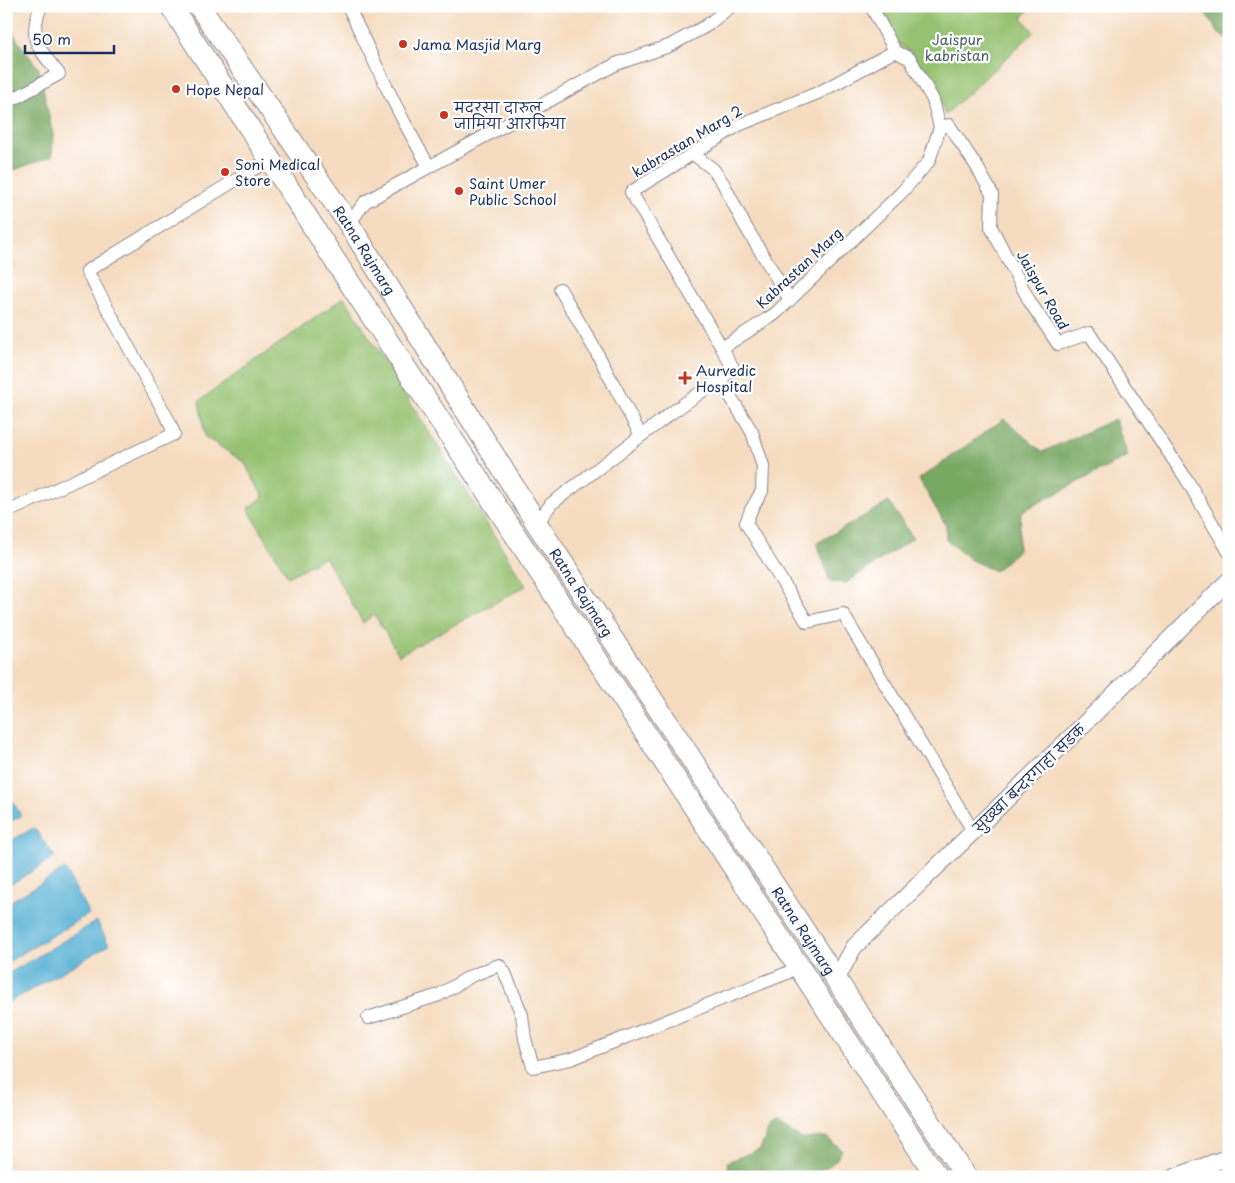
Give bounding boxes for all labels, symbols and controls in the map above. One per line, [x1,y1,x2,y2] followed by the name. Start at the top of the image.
[25,22,114,54] scale bar
[32,27,71,50] text: 50 m
[925,29,989,66] park label: Jaispur kabristan
[413,34,541,55] place label: Jama Masjid Marg
[397,38,409,50] marker: Jama Masjid Marg
[186,79,264,100] place label: Hope Nepal
[170,83,182,95] marker: Hope Nepal
[453,97,567,134] place label: मदरसा दारुल जामिया आरफिया
[628,100,746,182] street label: kabrastan Marg 2
[438,109,450,121] marker: मदरसा दारुल जामिया आरफिया
[235,154,320,191] place label: Soni Medical Store
[219,166,231,178] marker: Soni Medical Store
[469,173,557,210] place label: Saint Umer Public School
[453,185,465,197] marker: Saint Umer Public School
[329,201,401,299] street label: Ratna Rajmarg
[751,222,847,314] street label: Kabrastan Marg
[1012,246,1074,334] street label: Jaispur Road
[696,360,756,397] place label: Aurvedic Hospital
[678,371,692,385] marker: Aurvedic Hospital
[545,544,618,640] street label: Ratna Rajmarg
[968,718,1092,839] street label: सुख्खा बन्दरगाहा सडक
[767,882,841,979] street label: Ratna Rajmarg

